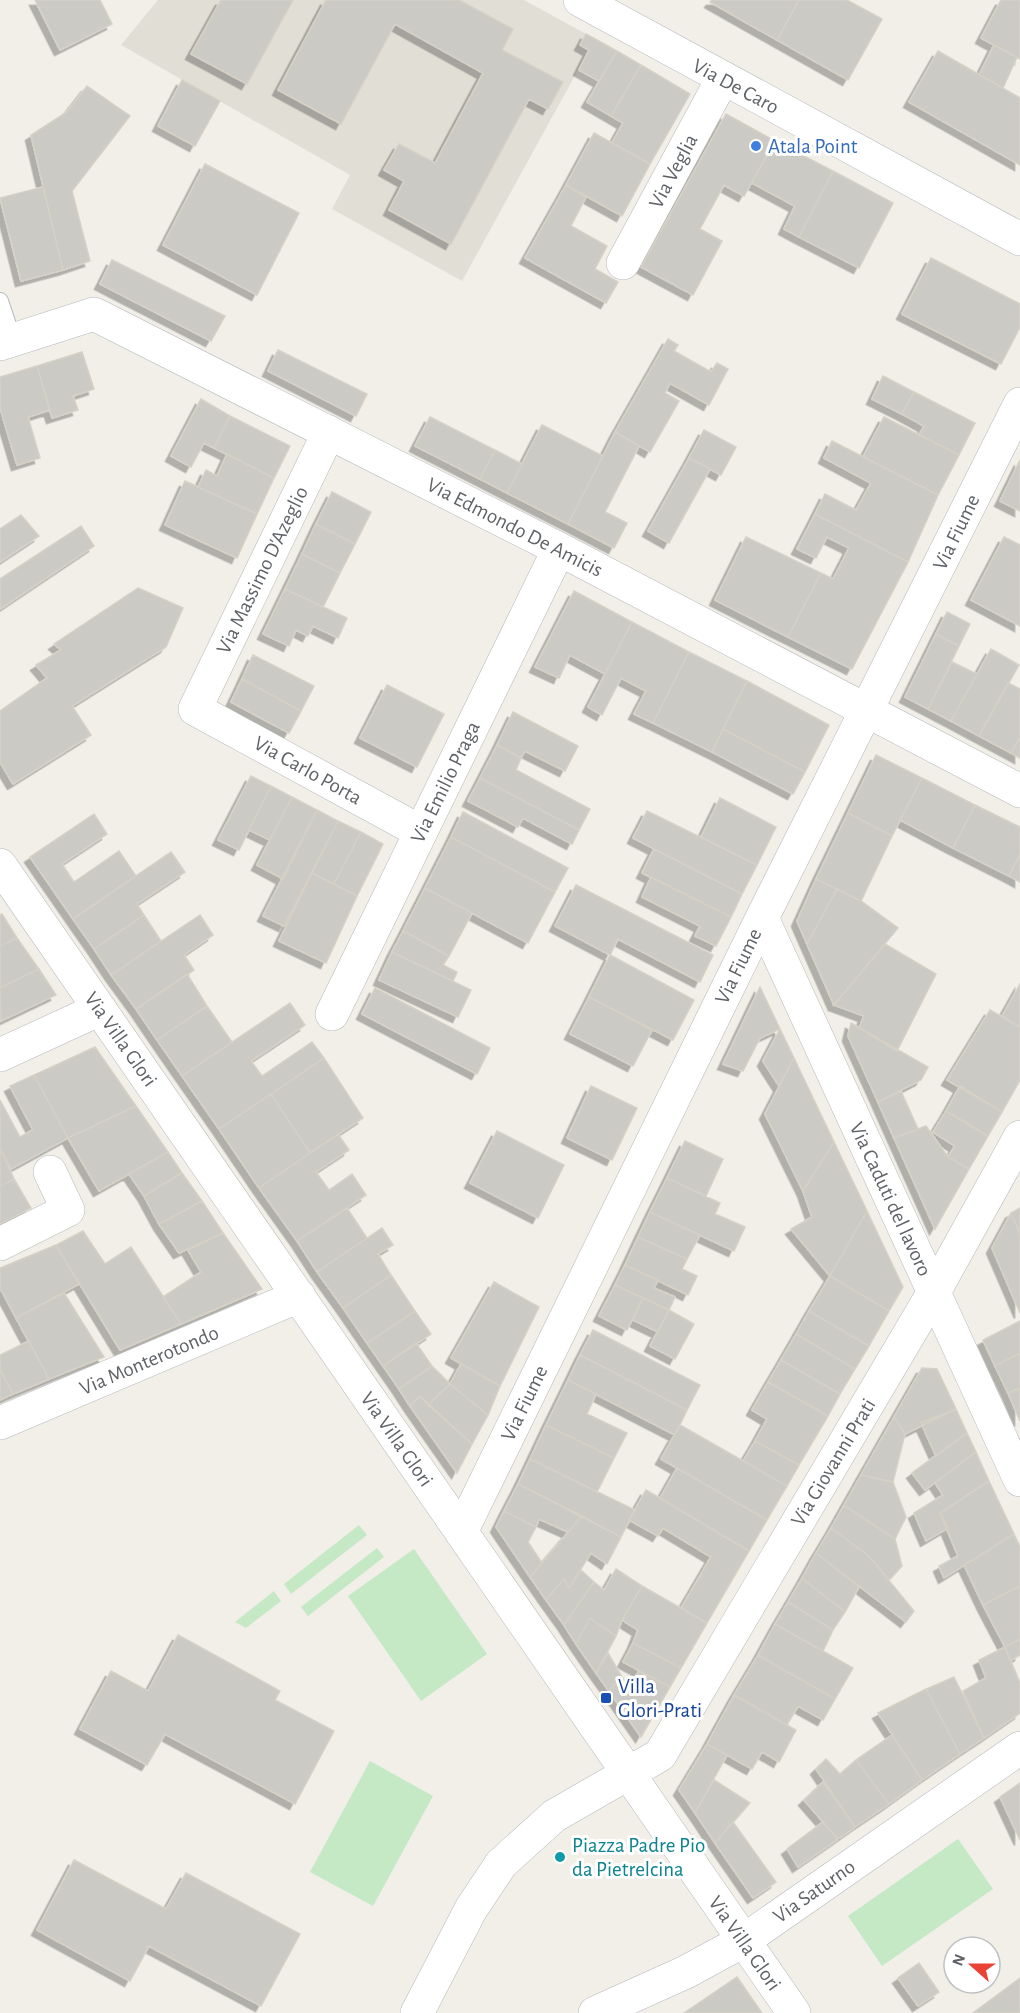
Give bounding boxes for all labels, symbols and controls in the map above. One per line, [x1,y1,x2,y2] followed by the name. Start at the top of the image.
[689,55,782,118] street label: Via De Caro
[645,130,702,212] street label: Via Veglia
[768,136,858,157] place label: Atala Point
[749,139,763,153] marker: Atala Point
[423,474,606,581] street label: Via Edmondo De Amicis
[213,483,312,657] street label: Via Massimo D'Azeglio
[929,491,984,573] street label: Via Fiume
[407,718,484,846] street label: Via Emilio Praga
[250,732,365,809] street label: Via Carlo Porta
[711,925,766,1007] street label: Via Fiume
[80,988,161,1090] street label: Via Villa Glori
[846,1119,935,1279] street label: Via Caduti del lavoro
[77,1322,222,1399] street label: Via Monterotondo
[497,1362,552,1444] street label: Via Fiume
[356,1388,437,1490] street label: Via Villa Glori
[787,1395,880,1530] street label: Via Giovanni Prati
[618,1676,702,1721] place label: Villa Glori-Prati
[599,1691,613,1705] marker: Villa Glori-Prati
[572,1835,705,1880] place label: Piazza Padre Pio da Pietrelcina
[553,1850,567,1864] marker: Piazza Padre Pio da Pietrelcina
[770,1856,859,1927] street label: Via Saturno
[704,1892,785,1994] street label: Via Villa Glori
[942,1935,1002,1995] north arrow
[949,1952,968,1968] text: N

